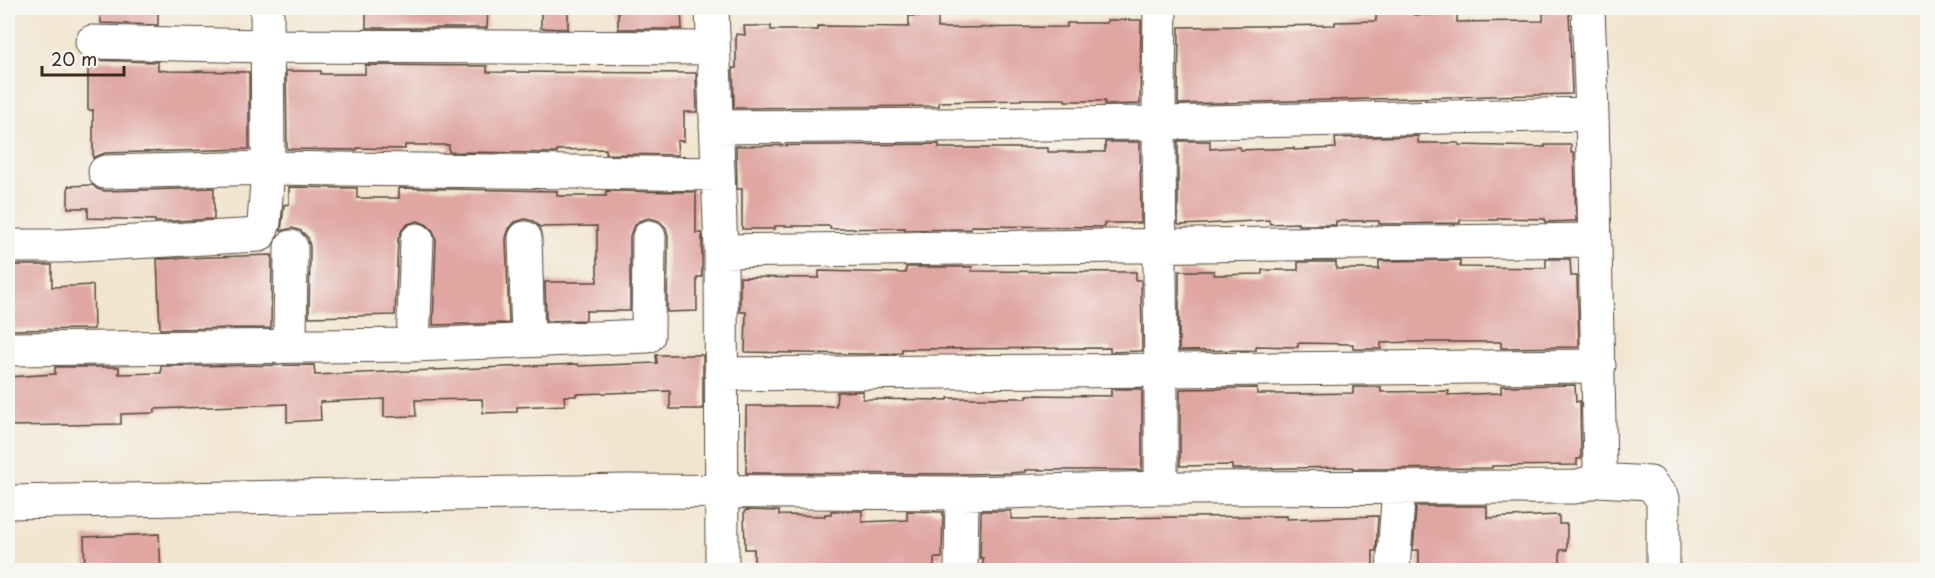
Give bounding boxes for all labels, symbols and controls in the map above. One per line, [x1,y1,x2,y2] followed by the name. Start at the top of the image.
[42,39,124,77] scale bar
[51,45,97,72] text: 20 m

